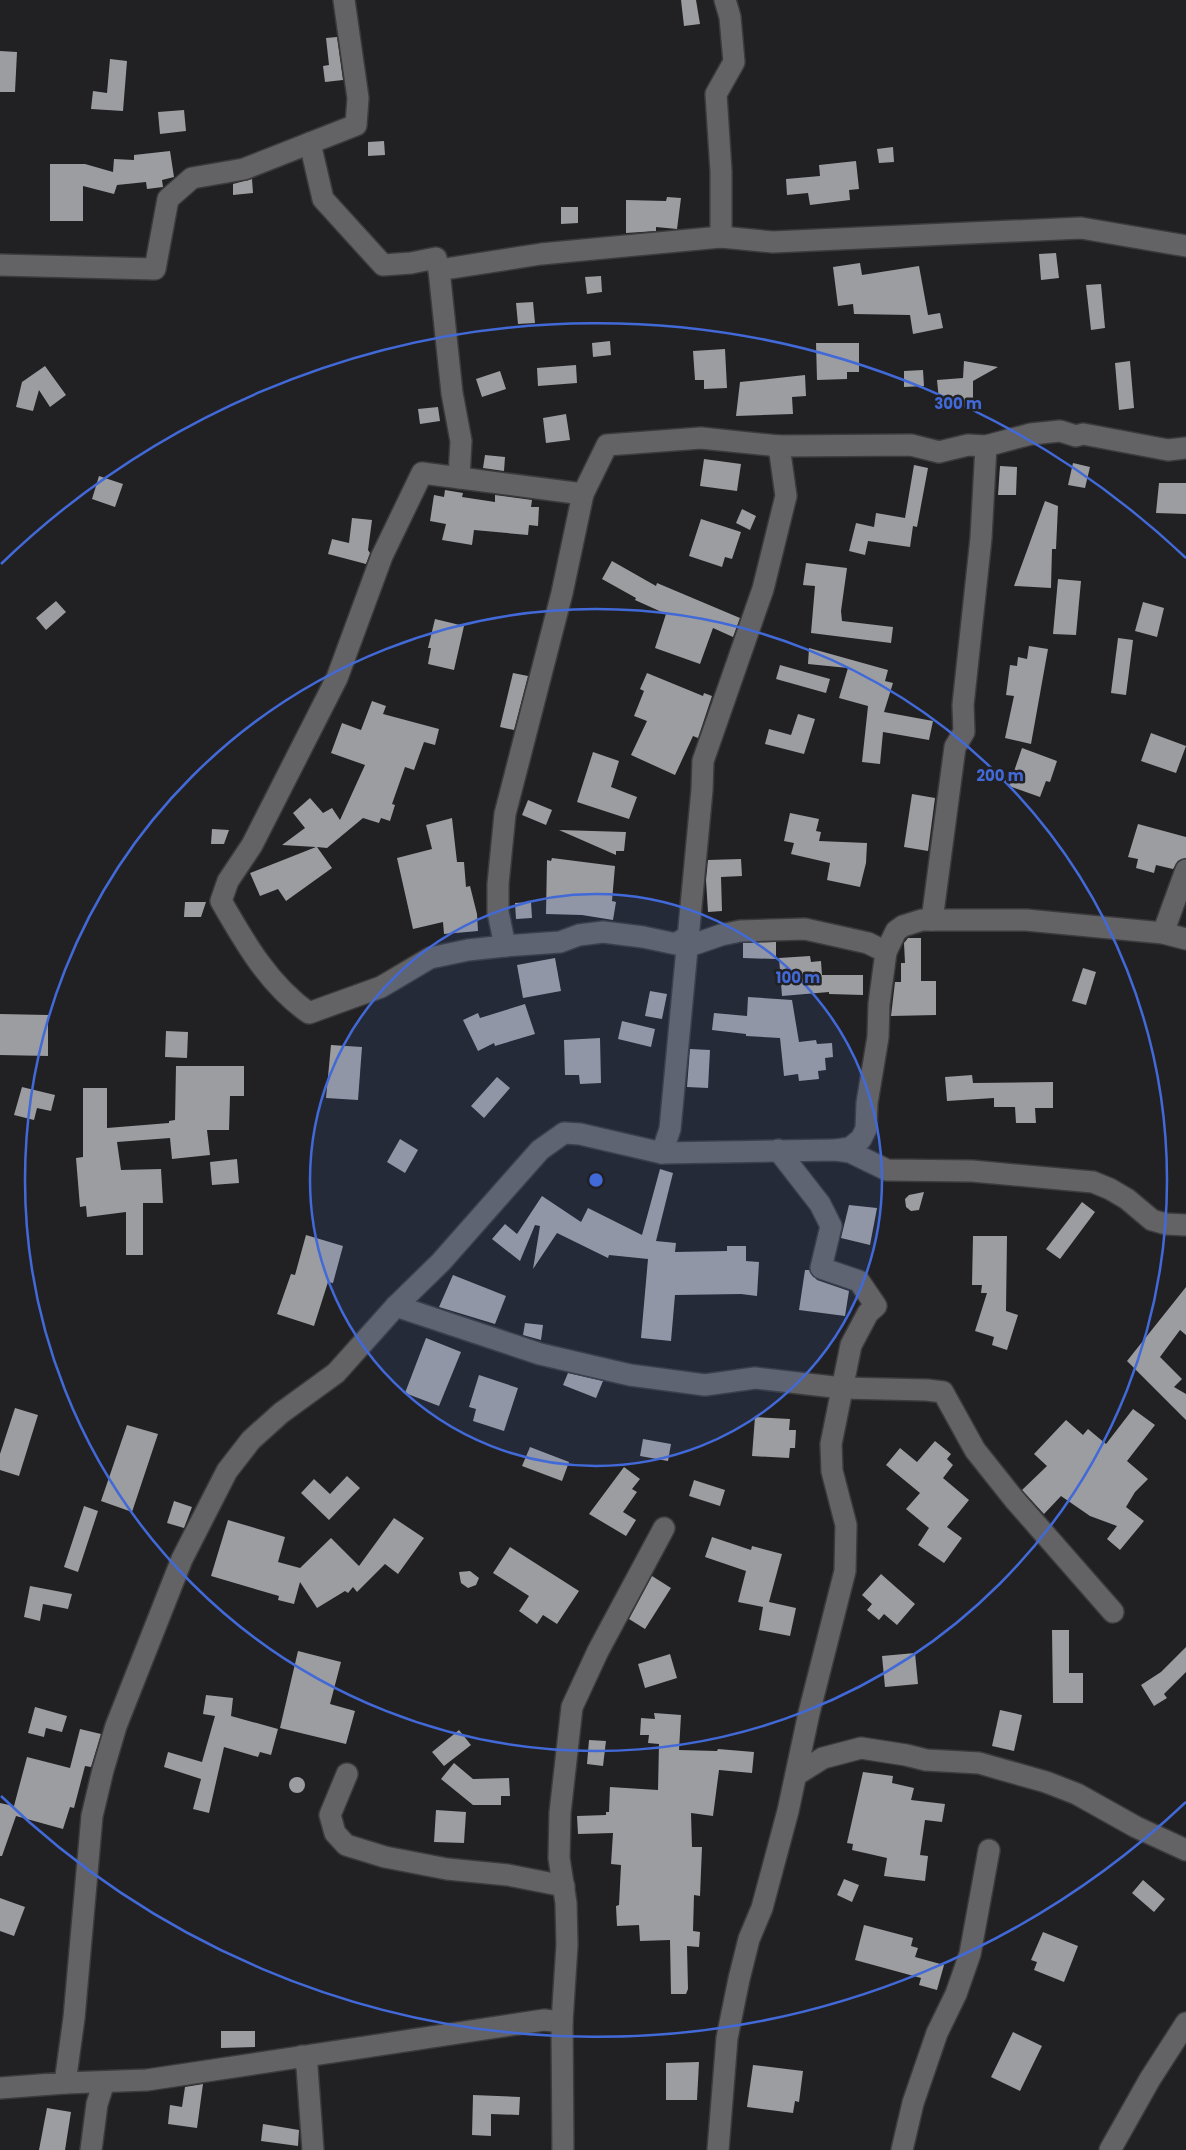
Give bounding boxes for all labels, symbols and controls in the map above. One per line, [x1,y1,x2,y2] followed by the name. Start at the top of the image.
[934,393,982,414] text: 300 m
[976,765,1024,786] text: 200 m
[776,967,820,988] text: 100 m
[587,1171,605,1189] centre of rings

